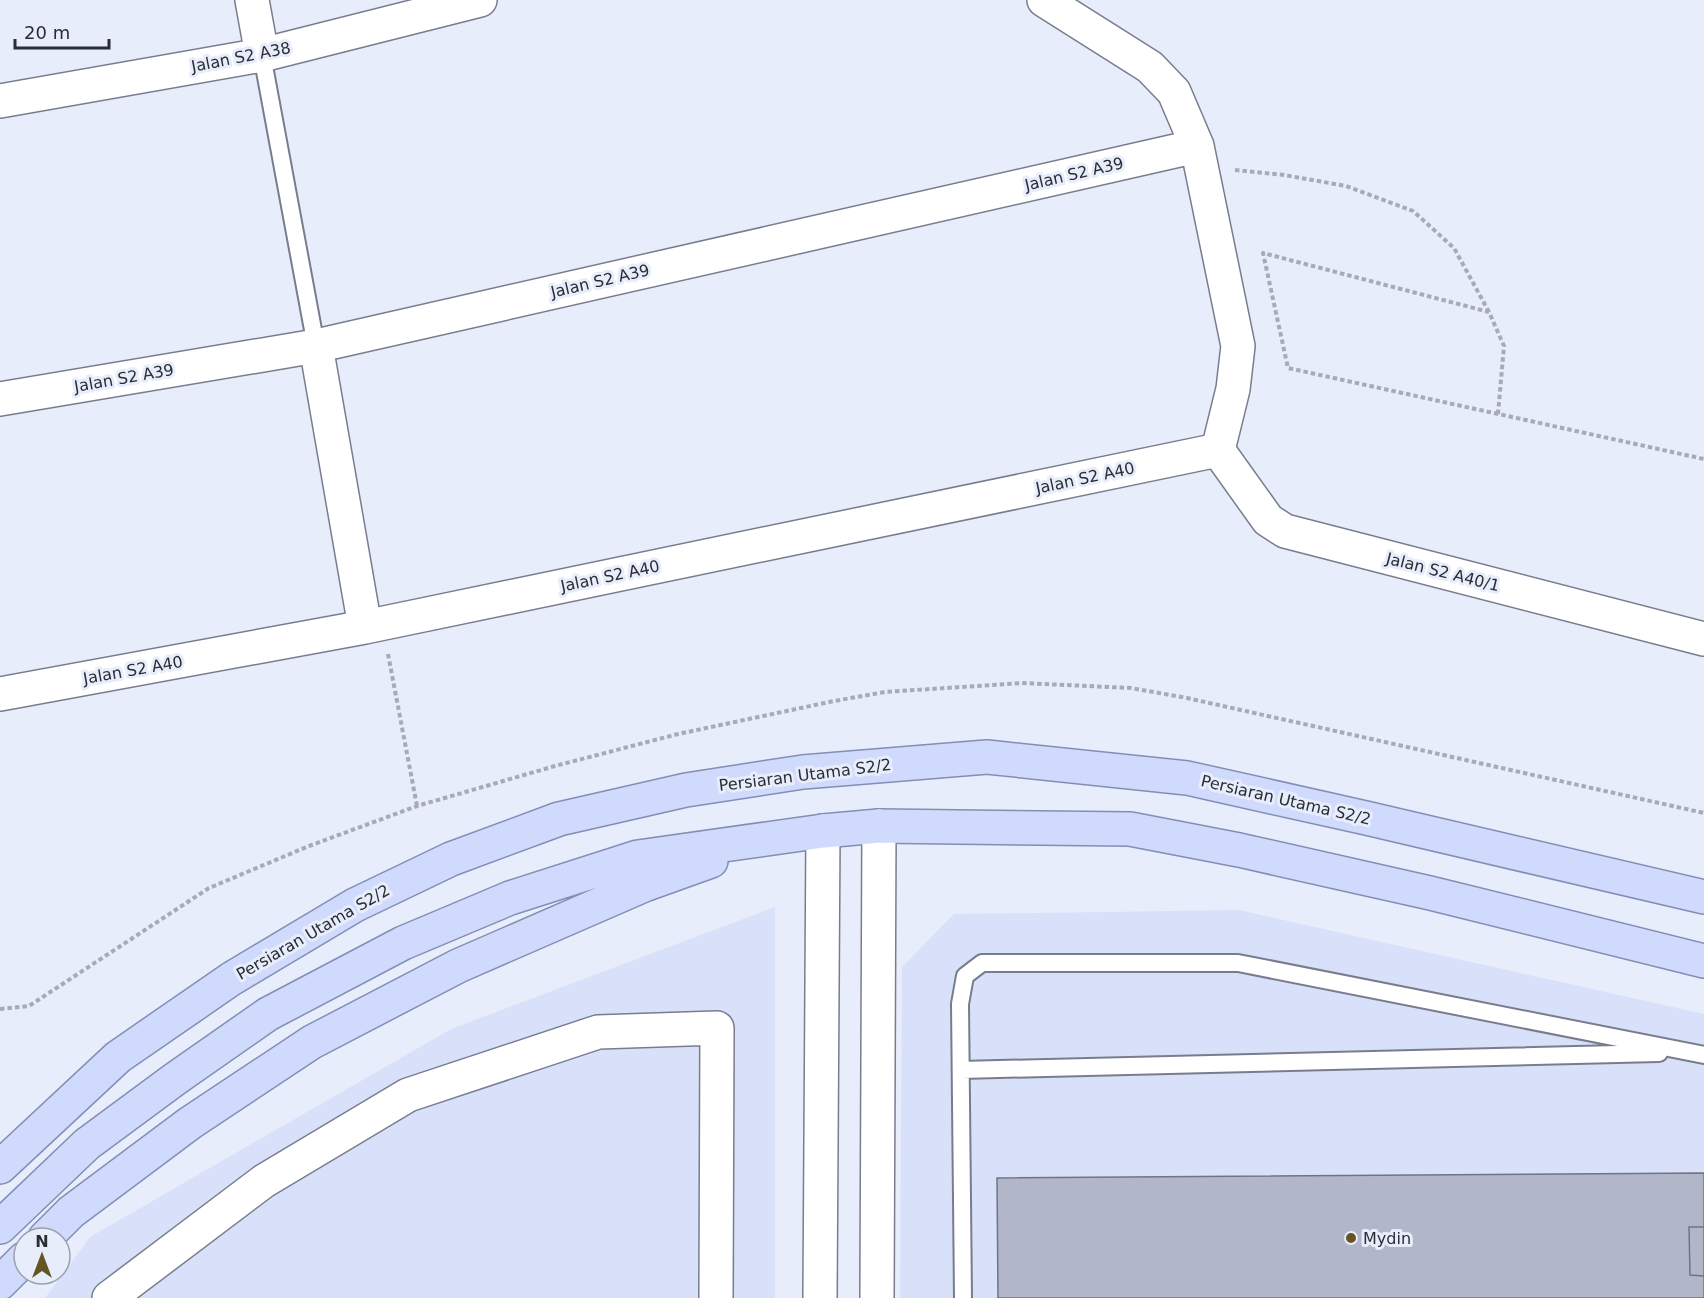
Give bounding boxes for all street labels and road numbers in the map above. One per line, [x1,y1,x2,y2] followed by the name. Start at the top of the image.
[189,38,292,76] street label: Jalan S2 A38
[1022,153,1125,195] street label: Jalan S2 A39
[548,260,651,302] street label: Jalan S2 A39
[72,360,175,396] street label: Jalan S2 A39
[1033,458,1136,498] street label: Jalan S2 A40
[1383,548,1502,595] street label: Jalan S2 A40/1
[558,556,661,596] street label: Jalan S2 A40
[81,652,184,688] street label: Jalan S2 A40
[718,755,892,795] street label: Persiaran Utama S2/2
[1199,771,1373,829] street label: Persiaran Utama S2/2
[233,880,393,984] street label: Persiaran Utama S2/2

